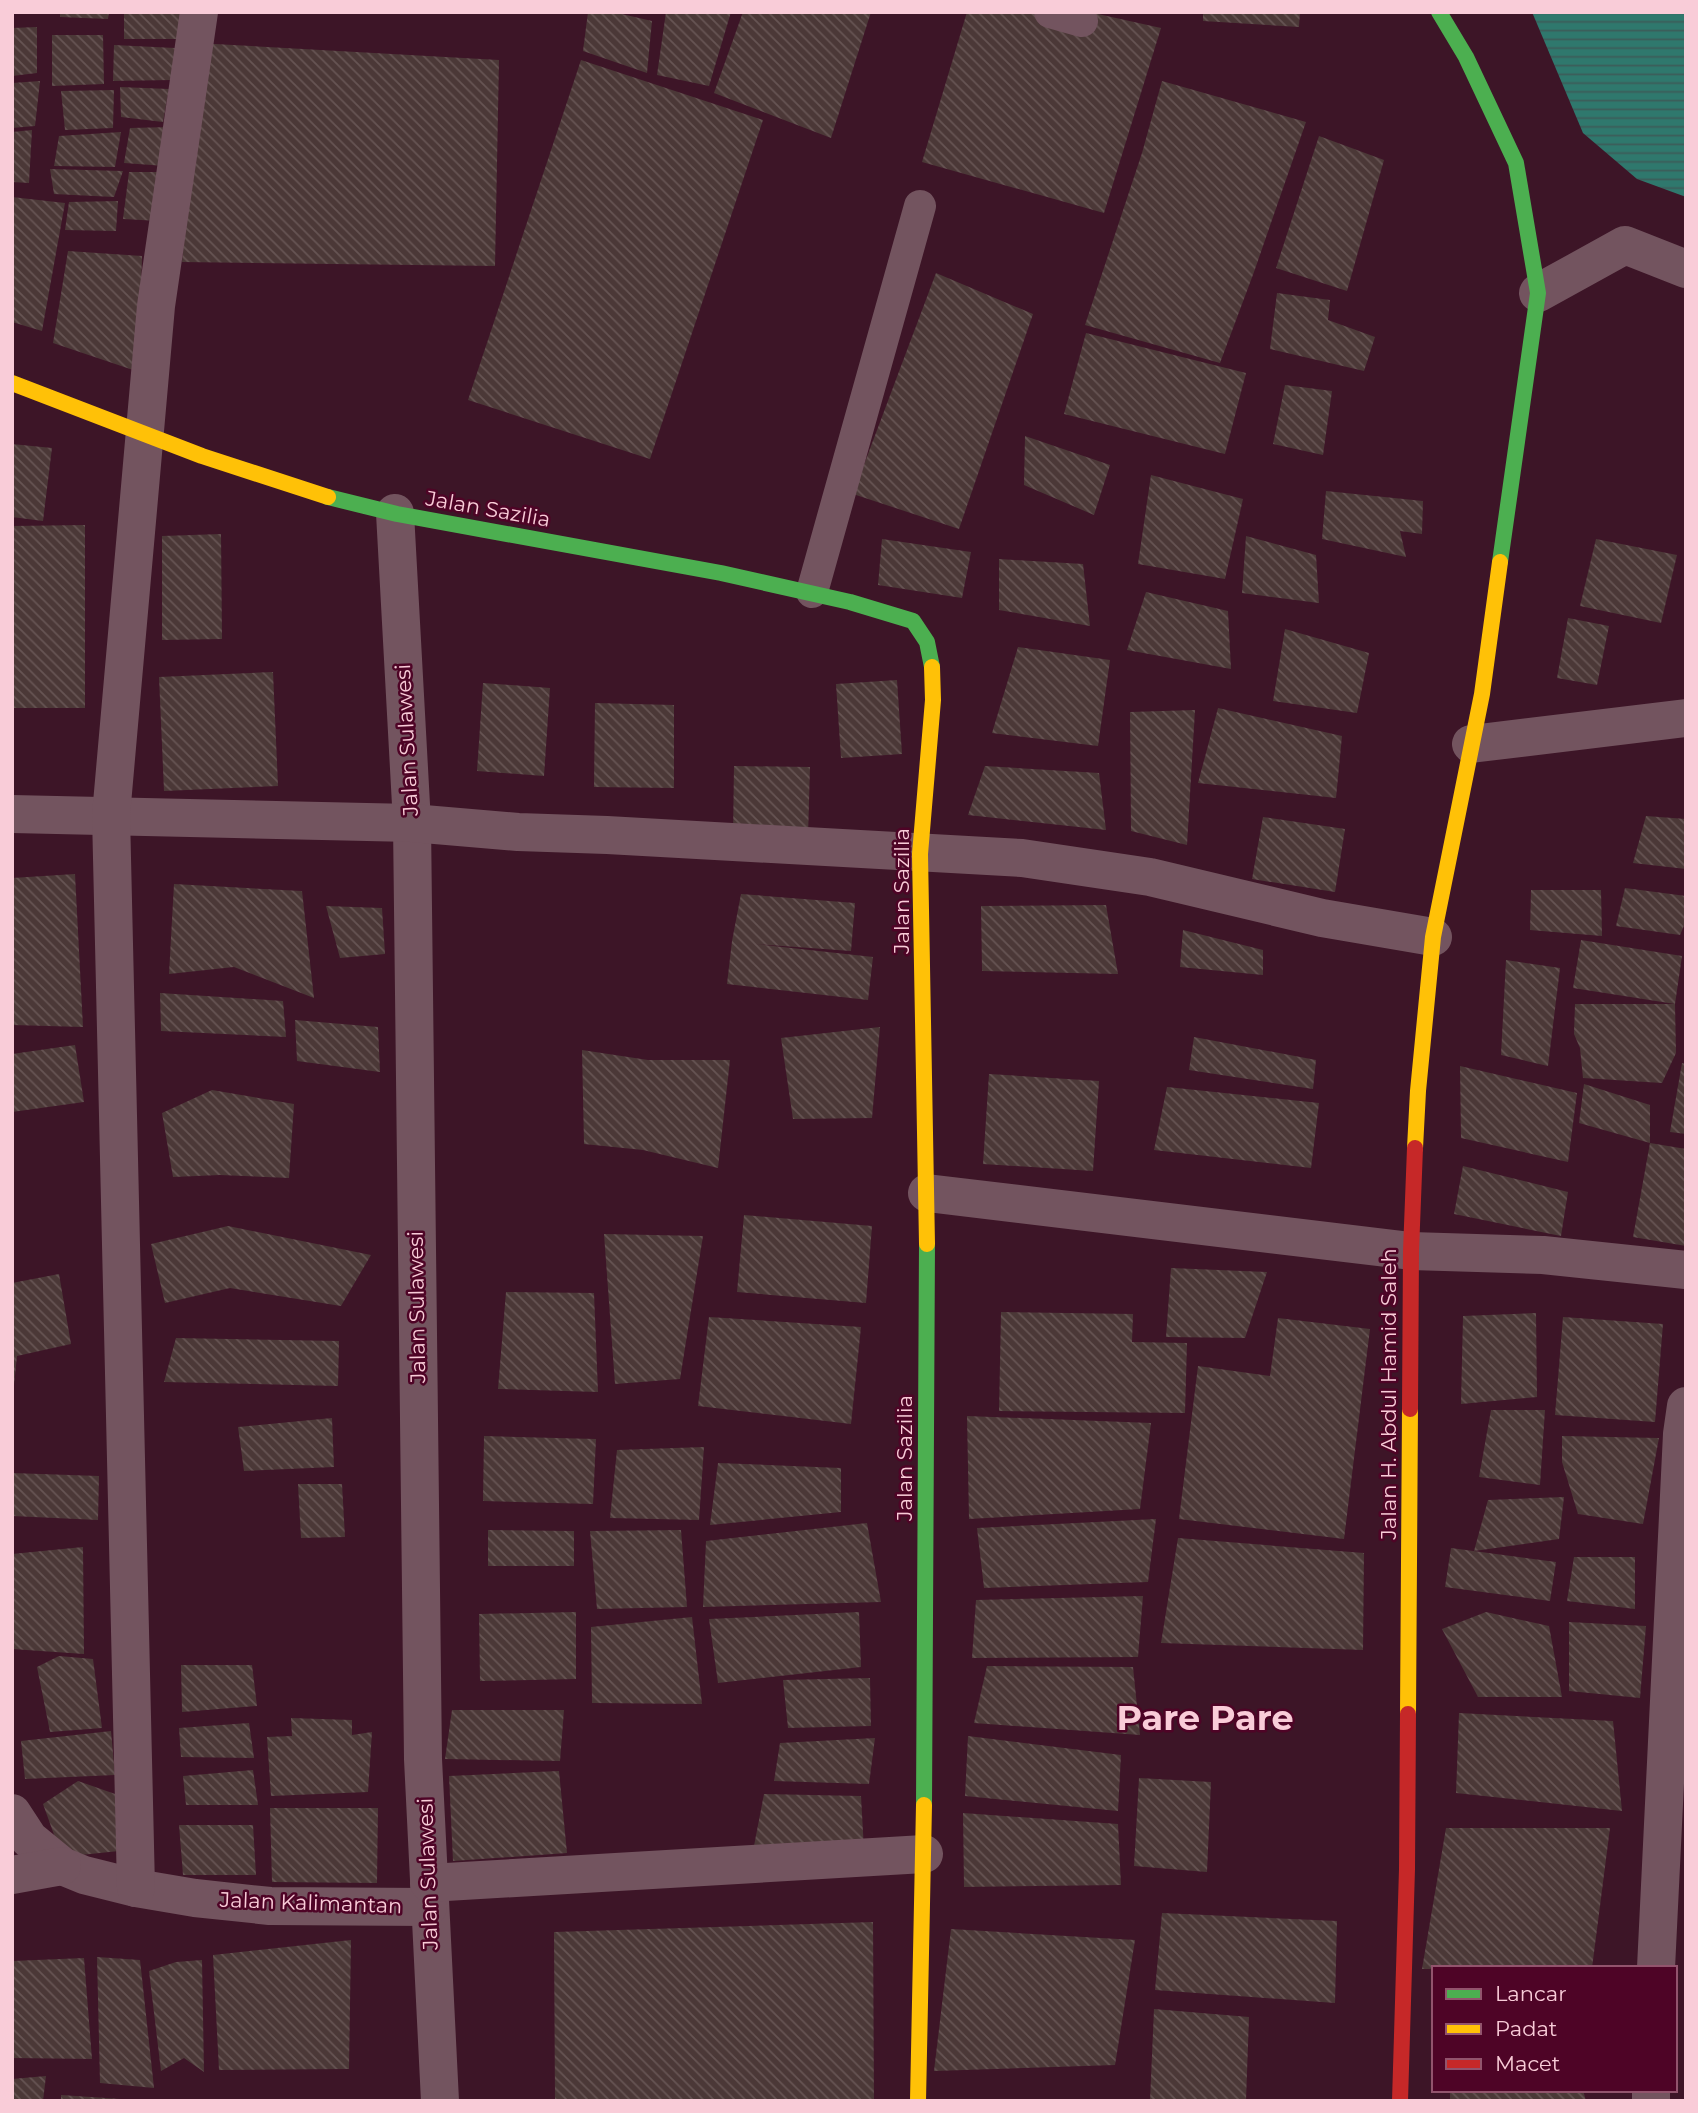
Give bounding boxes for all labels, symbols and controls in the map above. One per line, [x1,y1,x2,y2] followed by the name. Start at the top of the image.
[423,485,552,532] street label: Jalan Sazilia
[390,663,423,818] street label: Jalan Sulawesi
[889,828,914,955] street label: Jalan Sazilia
[403,1231,430,1384] street label: Jalan Sulawesi
[1376,1248,1401,1541] street label: Jalan H. Abdul Hamid Saleh
[892,1395,917,1522] street label: Jalan Sazilia
[1116,1696,1294,1739] district label: Pare Pare
[412,1798,443,1952] street label: Jalan Sulawesi
[218,1887,403,1918] street label: Jalan Kalimantan
[1432,1966,1677,2092] legend
[1495,1981,1567,2006] text: Lancar
[1495,2016,1557,2041] text: Padat
[1495,2051,1560,2076] text: Macet

